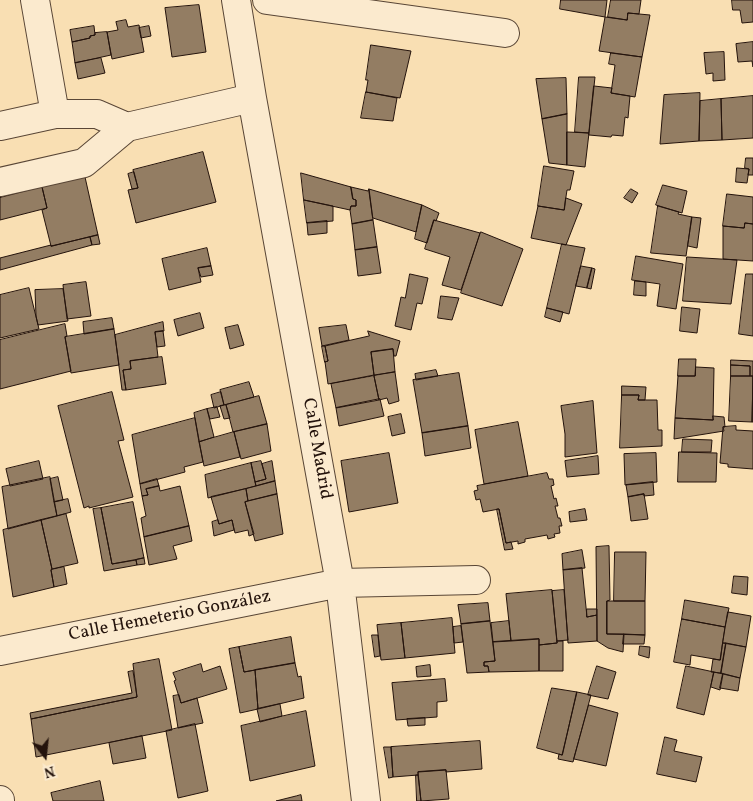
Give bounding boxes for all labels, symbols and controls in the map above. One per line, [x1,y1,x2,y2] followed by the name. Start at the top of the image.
[296,397,336,501] street label: Calle Madrid
[67,587,273,647] street label: Calle Hemeterio González
[20,731,70,781] north arrow
[42,760,57,781] text: N

